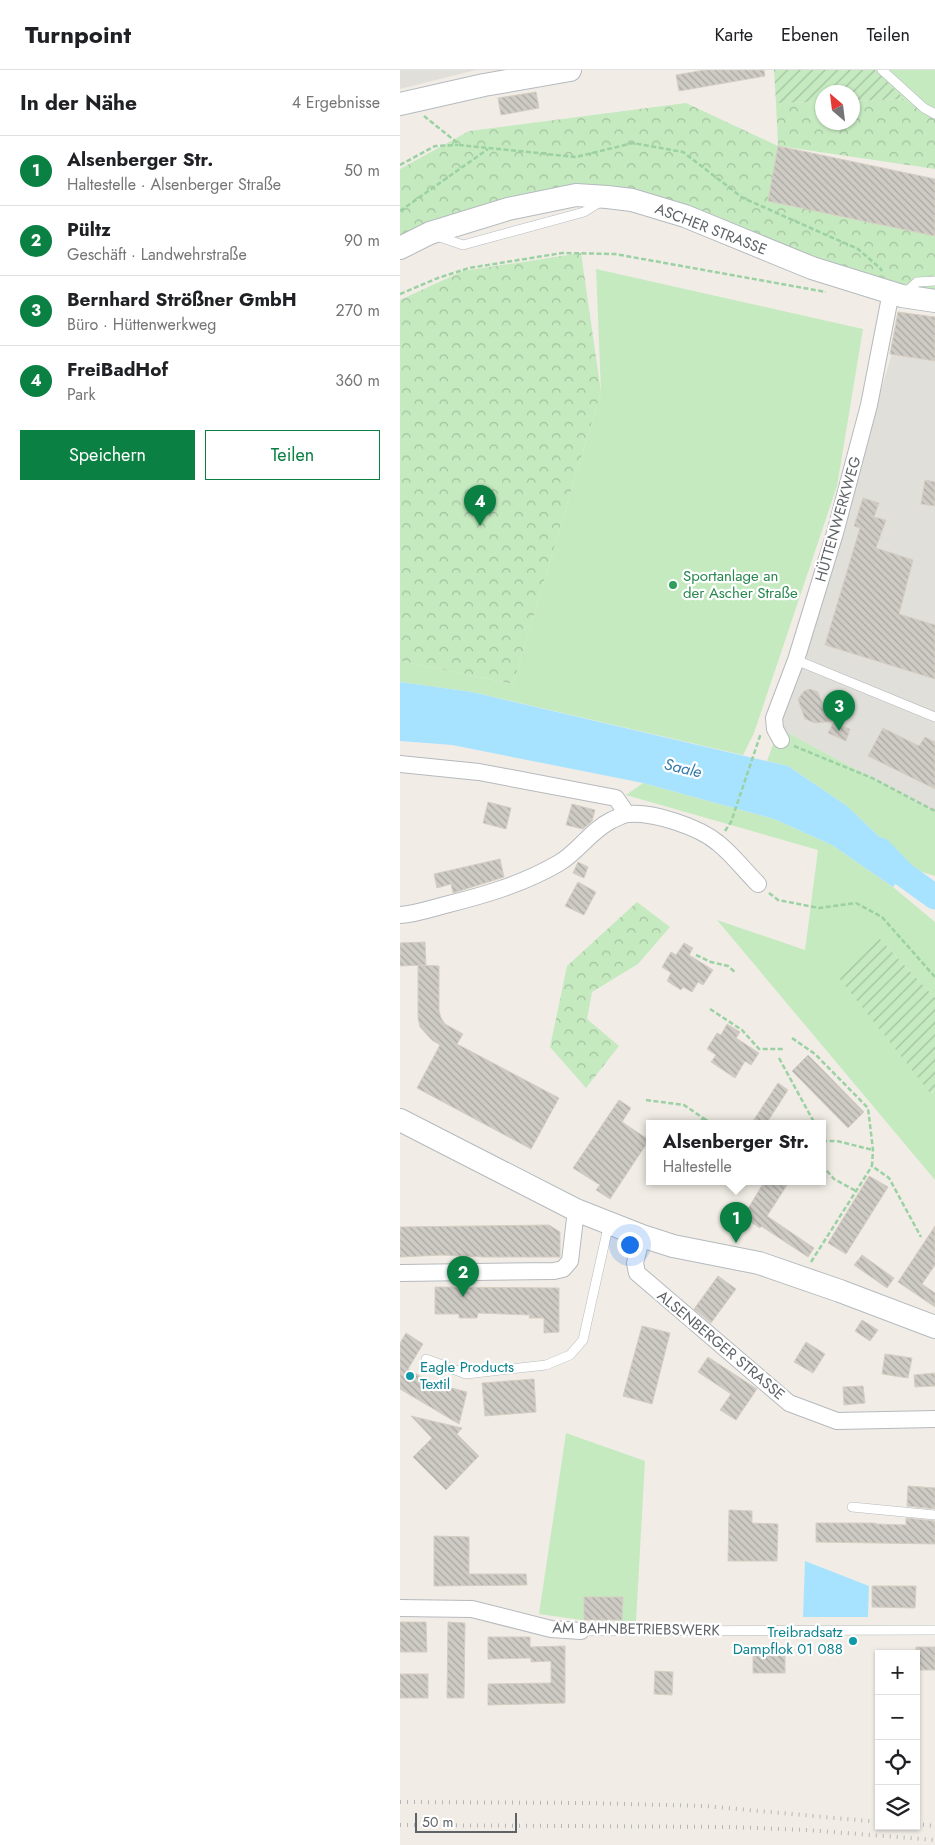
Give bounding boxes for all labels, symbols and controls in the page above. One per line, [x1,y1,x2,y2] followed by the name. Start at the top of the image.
[25,17,131,52] text: Turnpoint
[714,22,753,48] text: Karte
[781,22,839,48] text: Ebenen
[867,22,910,48] text: Teilen
[815,85,860,130] north arrow
[20,88,137,118] text: In der Nähe
[292,91,380,114] text: 4 Ergebnisse
[67,146,213,173] text: Alsenberger Str.
[32,159,40,182] text: 1
[344,159,380,182] text: 50 m
[67,173,281,196] text: Haltestelle · Alsenberger Straße
[652,198,770,260] street label: ASCHER STRASSE
[67,216,111,243] text: Pültz
[31,229,41,252] text: 2
[344,229,380,252] text: 90 m
[67,243,247,266] text: Geschäft · Landwehrstraße
[67,286,297,313] text: Bernhard Strößner GmbH
[31,299,41,322] text: 3
[336,299,380,322] text: 270 m
[67,313,216,336] text: Büro · Hüttenwerkweg
[67,356,168,383] text: FreiBadHof
[30,369,42,392] text: 4
[335,369,380,392] text: 360 m
[67,383,96,406] text: Park
[20,430,195,480] button: Speichern
[205,430,380,480] button: Teilen
[810,454,866,584] street label: HÜTTENWERKWEG
[464,485,496,526] pin: 4
[683,565,798,604] place label: Sportanlage an der Ascher Straße
[667,579,679,591] marker: Sportanlage an der Ascher Straße
[823,690,855,731] pin: 3
[662,753,704,783] water label: Saale
[646,1120,826,1185] popup
[663,1128,809,1155] text: Alsenberger Str.
[663,1155,732,1178] text: Haltestelle
[720,1202,752,1243] pin: 1
[617,1232,643,1258] your location
[447,1256,479,1297] pin: 2
[652,1285,790,1405] street label: ALSENBERGER STRASSE
[420,1356,514,1395] place label: Eagle Products Textil
[404,1370,416,1382] marker: Eagle Products Textil
[552,1617,720,1641] street label: AM BAHNBETRIEBSWERK
[733,1621,843,1660] place label: Treibradsatz Dampflok 01 088
[847,1635,859,1647] marker: Treibradsatz Dampflok 01 088
[875,1650,920,1830] map controls
[875,1650,920,1695] button: +
[875,1695,920,1740] button: −
[875,1740,920,1785] button: locate
[875,1785,920,1830] button: layers
[415,1810,518,1833] scale bar
[422,1812,453,1832] text: 50 m

